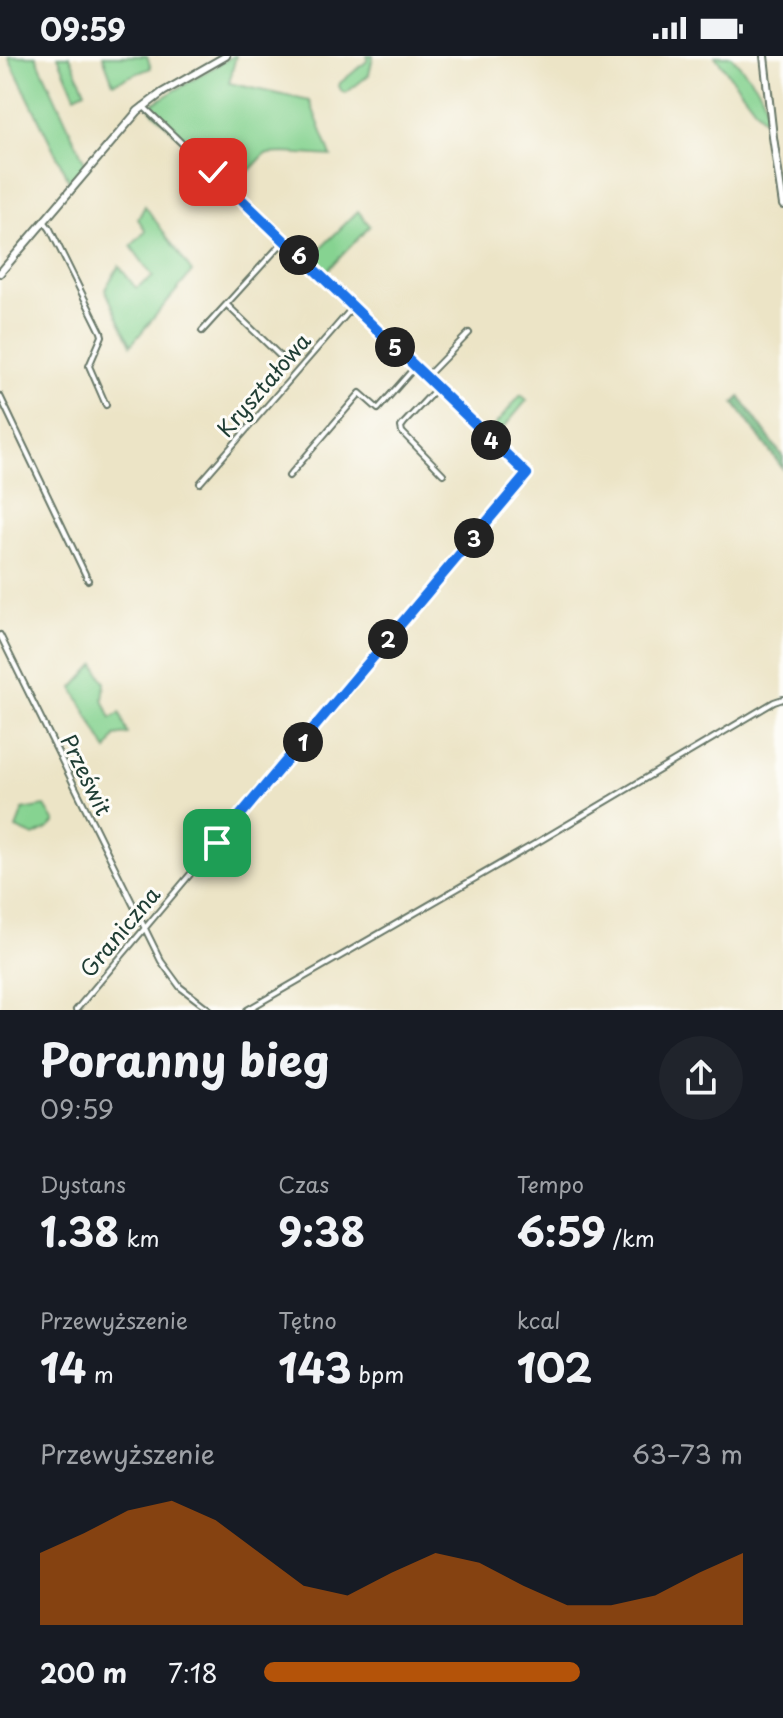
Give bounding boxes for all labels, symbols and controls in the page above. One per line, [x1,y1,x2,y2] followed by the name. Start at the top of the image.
[40,6,126,51] text: 09:59
[179,138,247,206] pin
[191,150,235,194] icon: check
[279,235,319,275] pin: 6
[291,238,307,271] text: 6
[208,324,318,444] street label: Kryształowa
[375,327,415,367] pin: 5
[388,330,402,363] text: 5
[471,420,511,460] pin: 4
[484,423,498,456] text: 4
[454,518,494,558] pin: 3
[467,521,481,554] text: 3
[368,619,408,659] pin: 2
[380,622,396,655] text: 2
[283,722,323,762] pin: 1
[298,725,308,758] text: 1
[53,728,121,821] street label: Prześwit
[183,809,251,877] pin
[195,821,239,865] icon: arrive
[71,878,167,984] street label: Graniczna
[40,1026,329,1092] text: Poranny bieg
[659,1036,743,1120] button: share
[40,1089,114,1128] text: 09:59
[40,1167,126,1200] text: Dystans
[278,1167,329,1200] text: Czas
[517,1167,584,1200] text: Tempo
[40,1200,119,1261] text: 1.38
[278,1200,365,1261] text: 9:38
[517,1200,606,1261] text: 6:59
[119,1221,160,1254] text: km
[606,1221,655,1254] text: /km
[40,1303,188,1336] text: Przewyższenie
[278,1303,337,1336] text: Tętno
[517,1303,561,1336] text: kcal
[40,1336,87,1397] text: 14
[278,1336,352,1397] text: 143
[517,1336,592,1397] text: 102
[87,1357,114,1390] text: m
[352,1357,404,1390] text: bpm
[40,1434,215,1473] text: Przewyższenie
[632,1434,743,1473] text: 63–73 m
[40,1653,127,1692] text: 200 m
[168,1653,218,1692] text: 7:18

